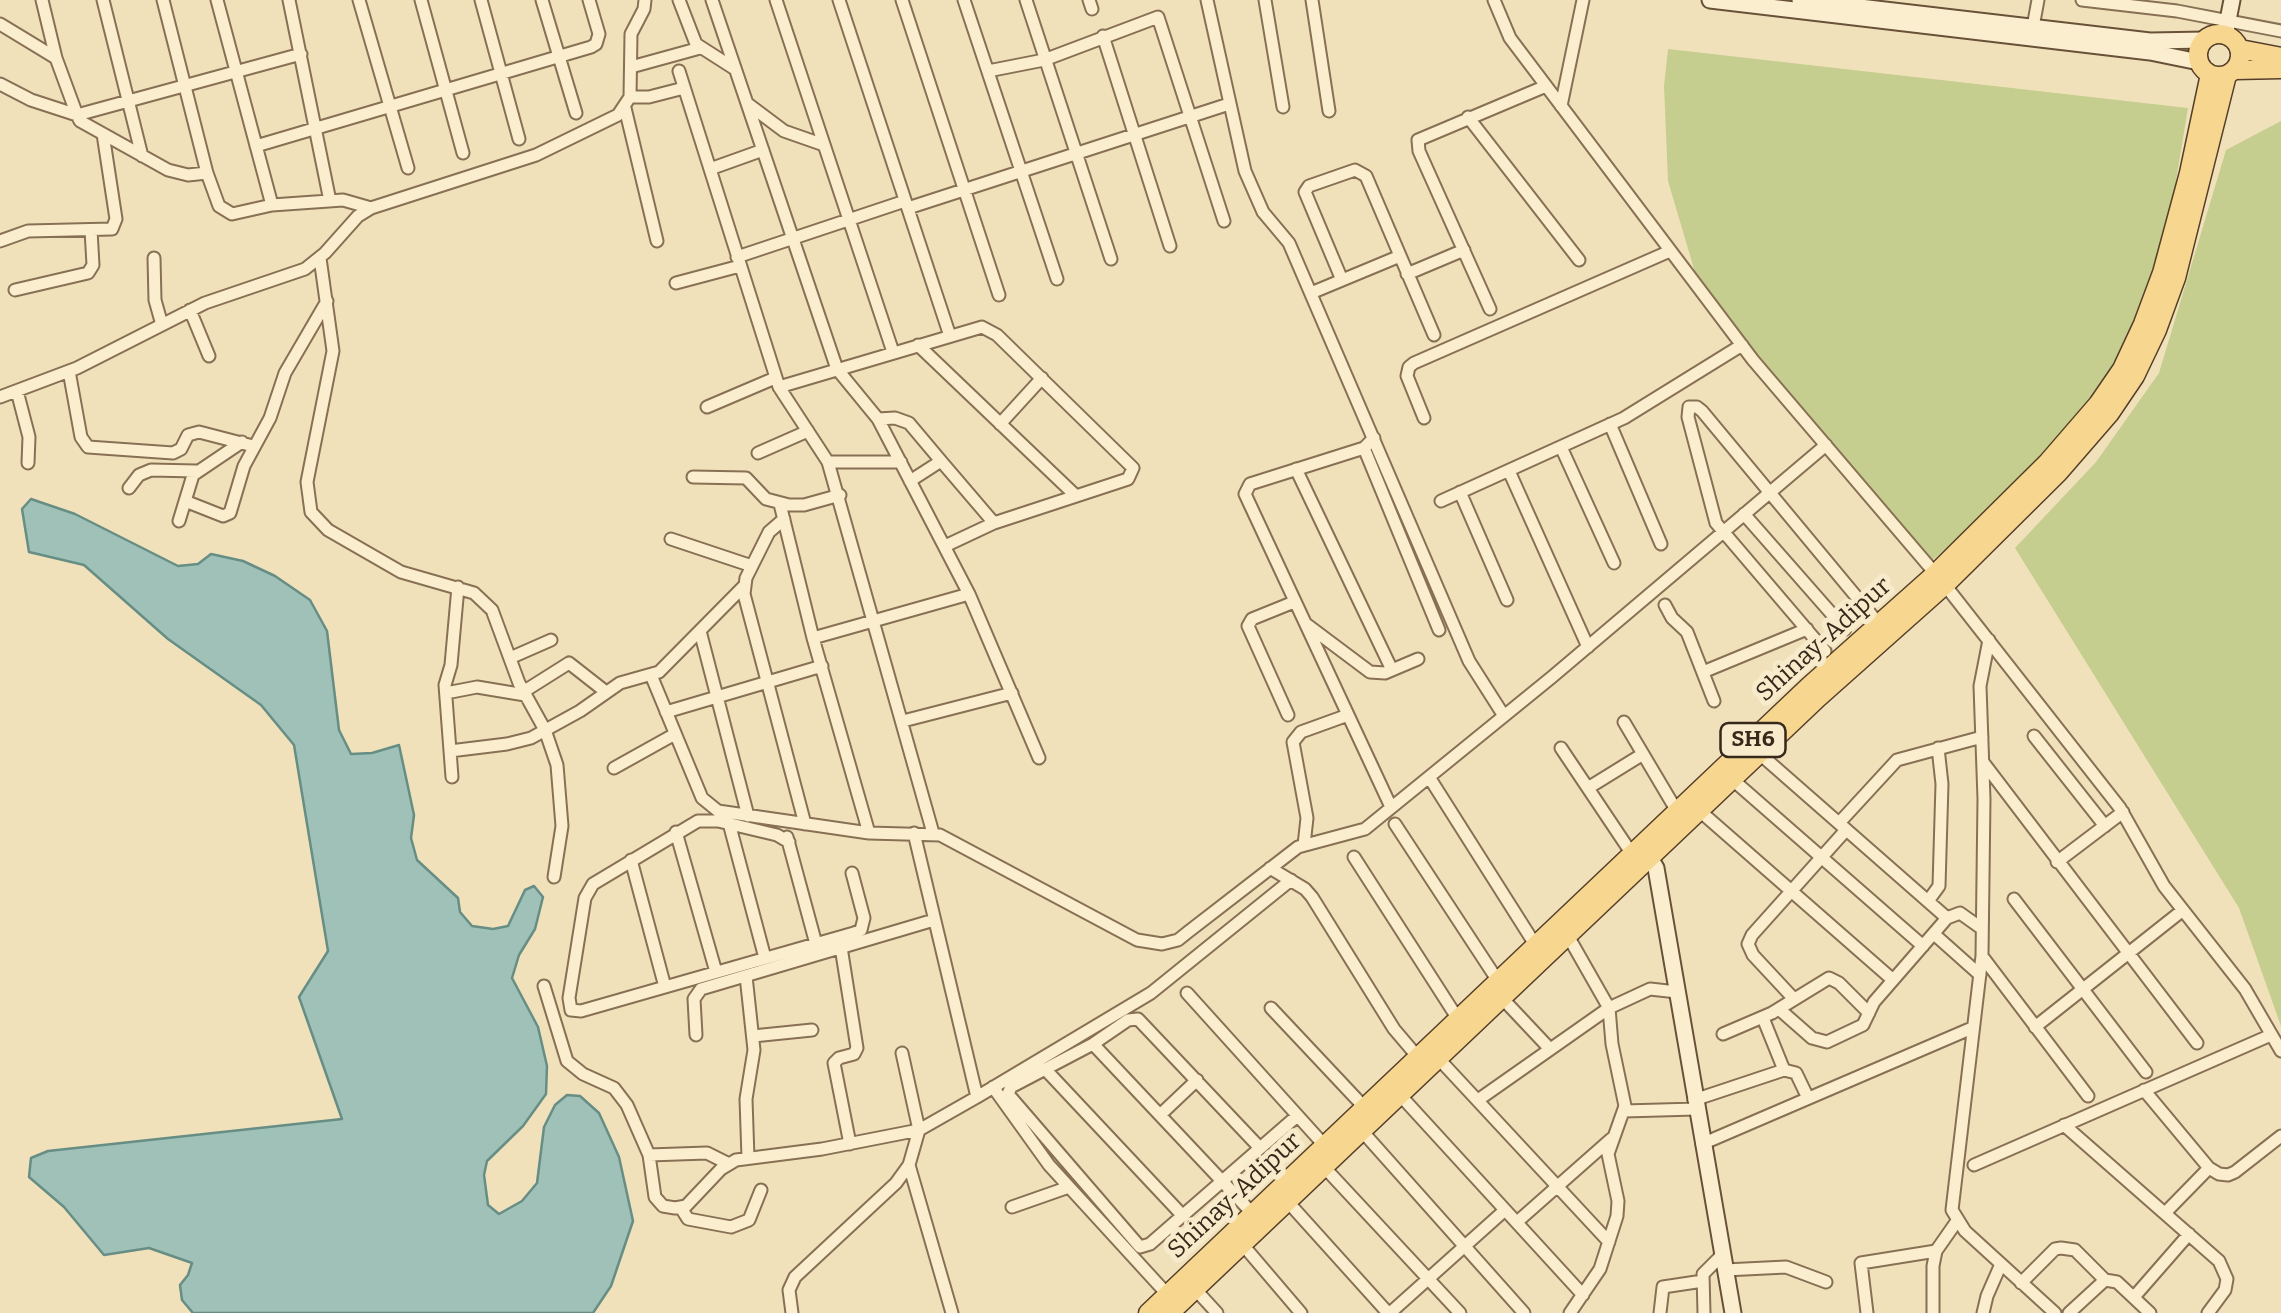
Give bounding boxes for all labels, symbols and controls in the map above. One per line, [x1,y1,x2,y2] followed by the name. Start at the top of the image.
[1750,572,1898,708] street label: Shinay-Adipur
[1720,723,1786,757] road number: SH6
[1162,1127,1308,1265] street label: Shinay-Adipur

